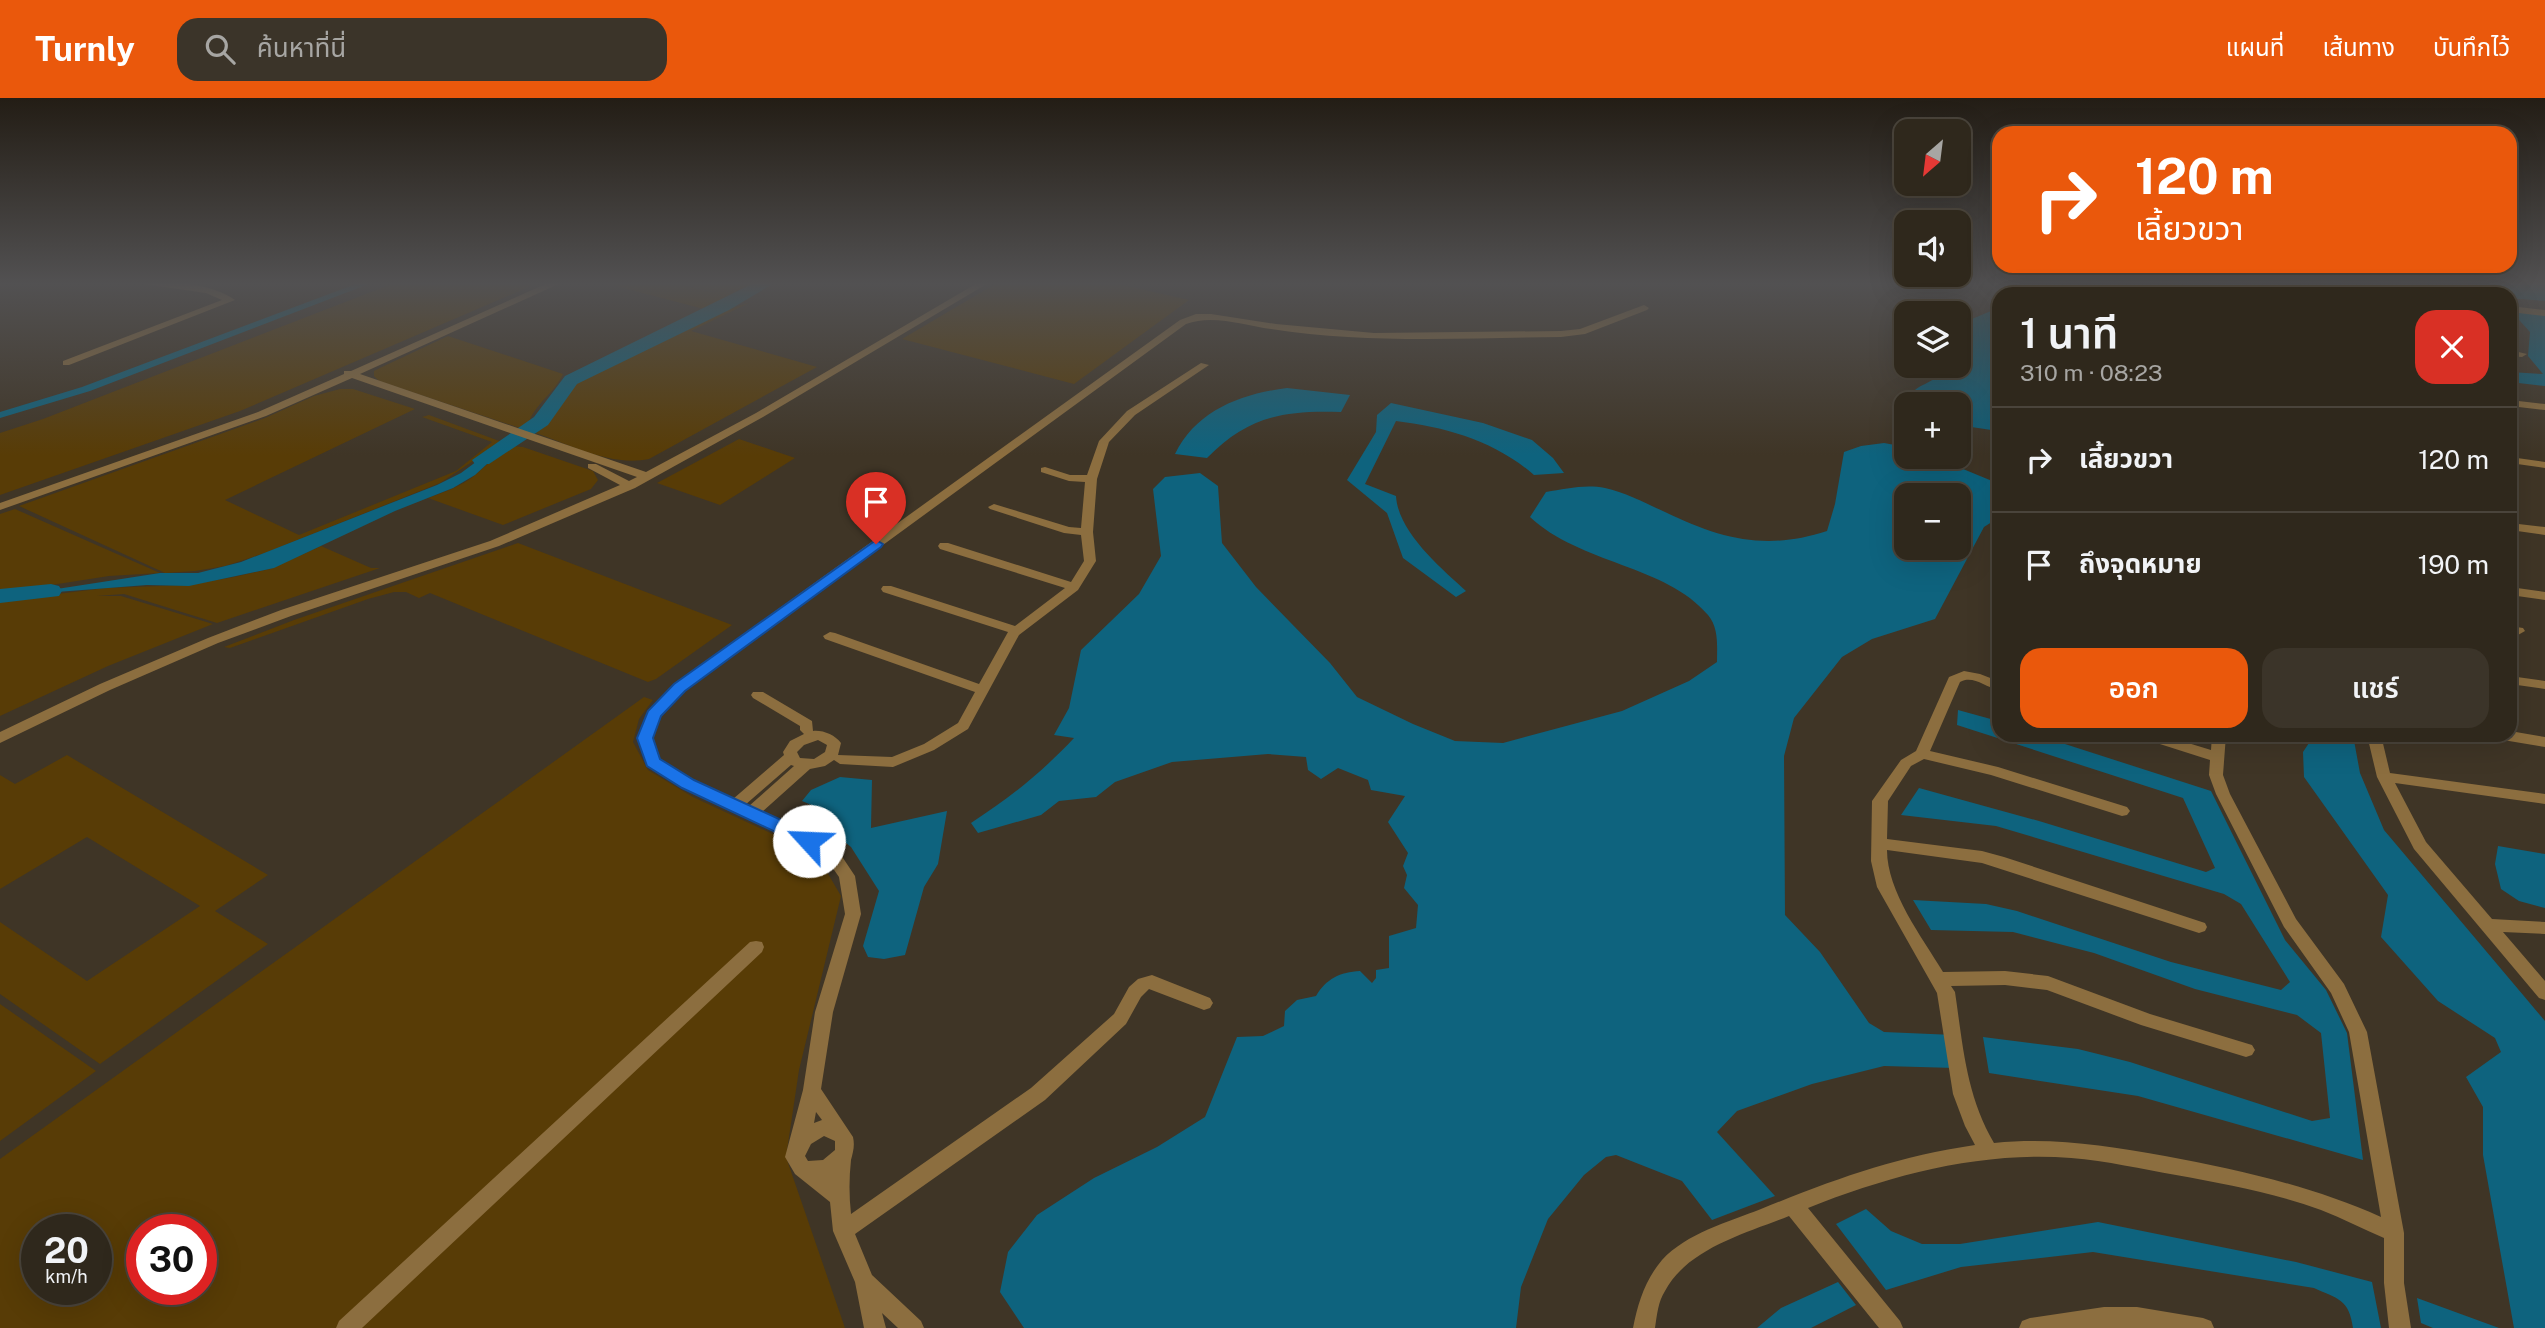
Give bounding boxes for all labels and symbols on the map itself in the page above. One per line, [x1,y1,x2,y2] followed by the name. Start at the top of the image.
[1894,119,1970,196] north arrow
[846,472,906,544] pin
[772,804,846,878] position arrow
[126,1214,217,1305] speed limit sign: 30

